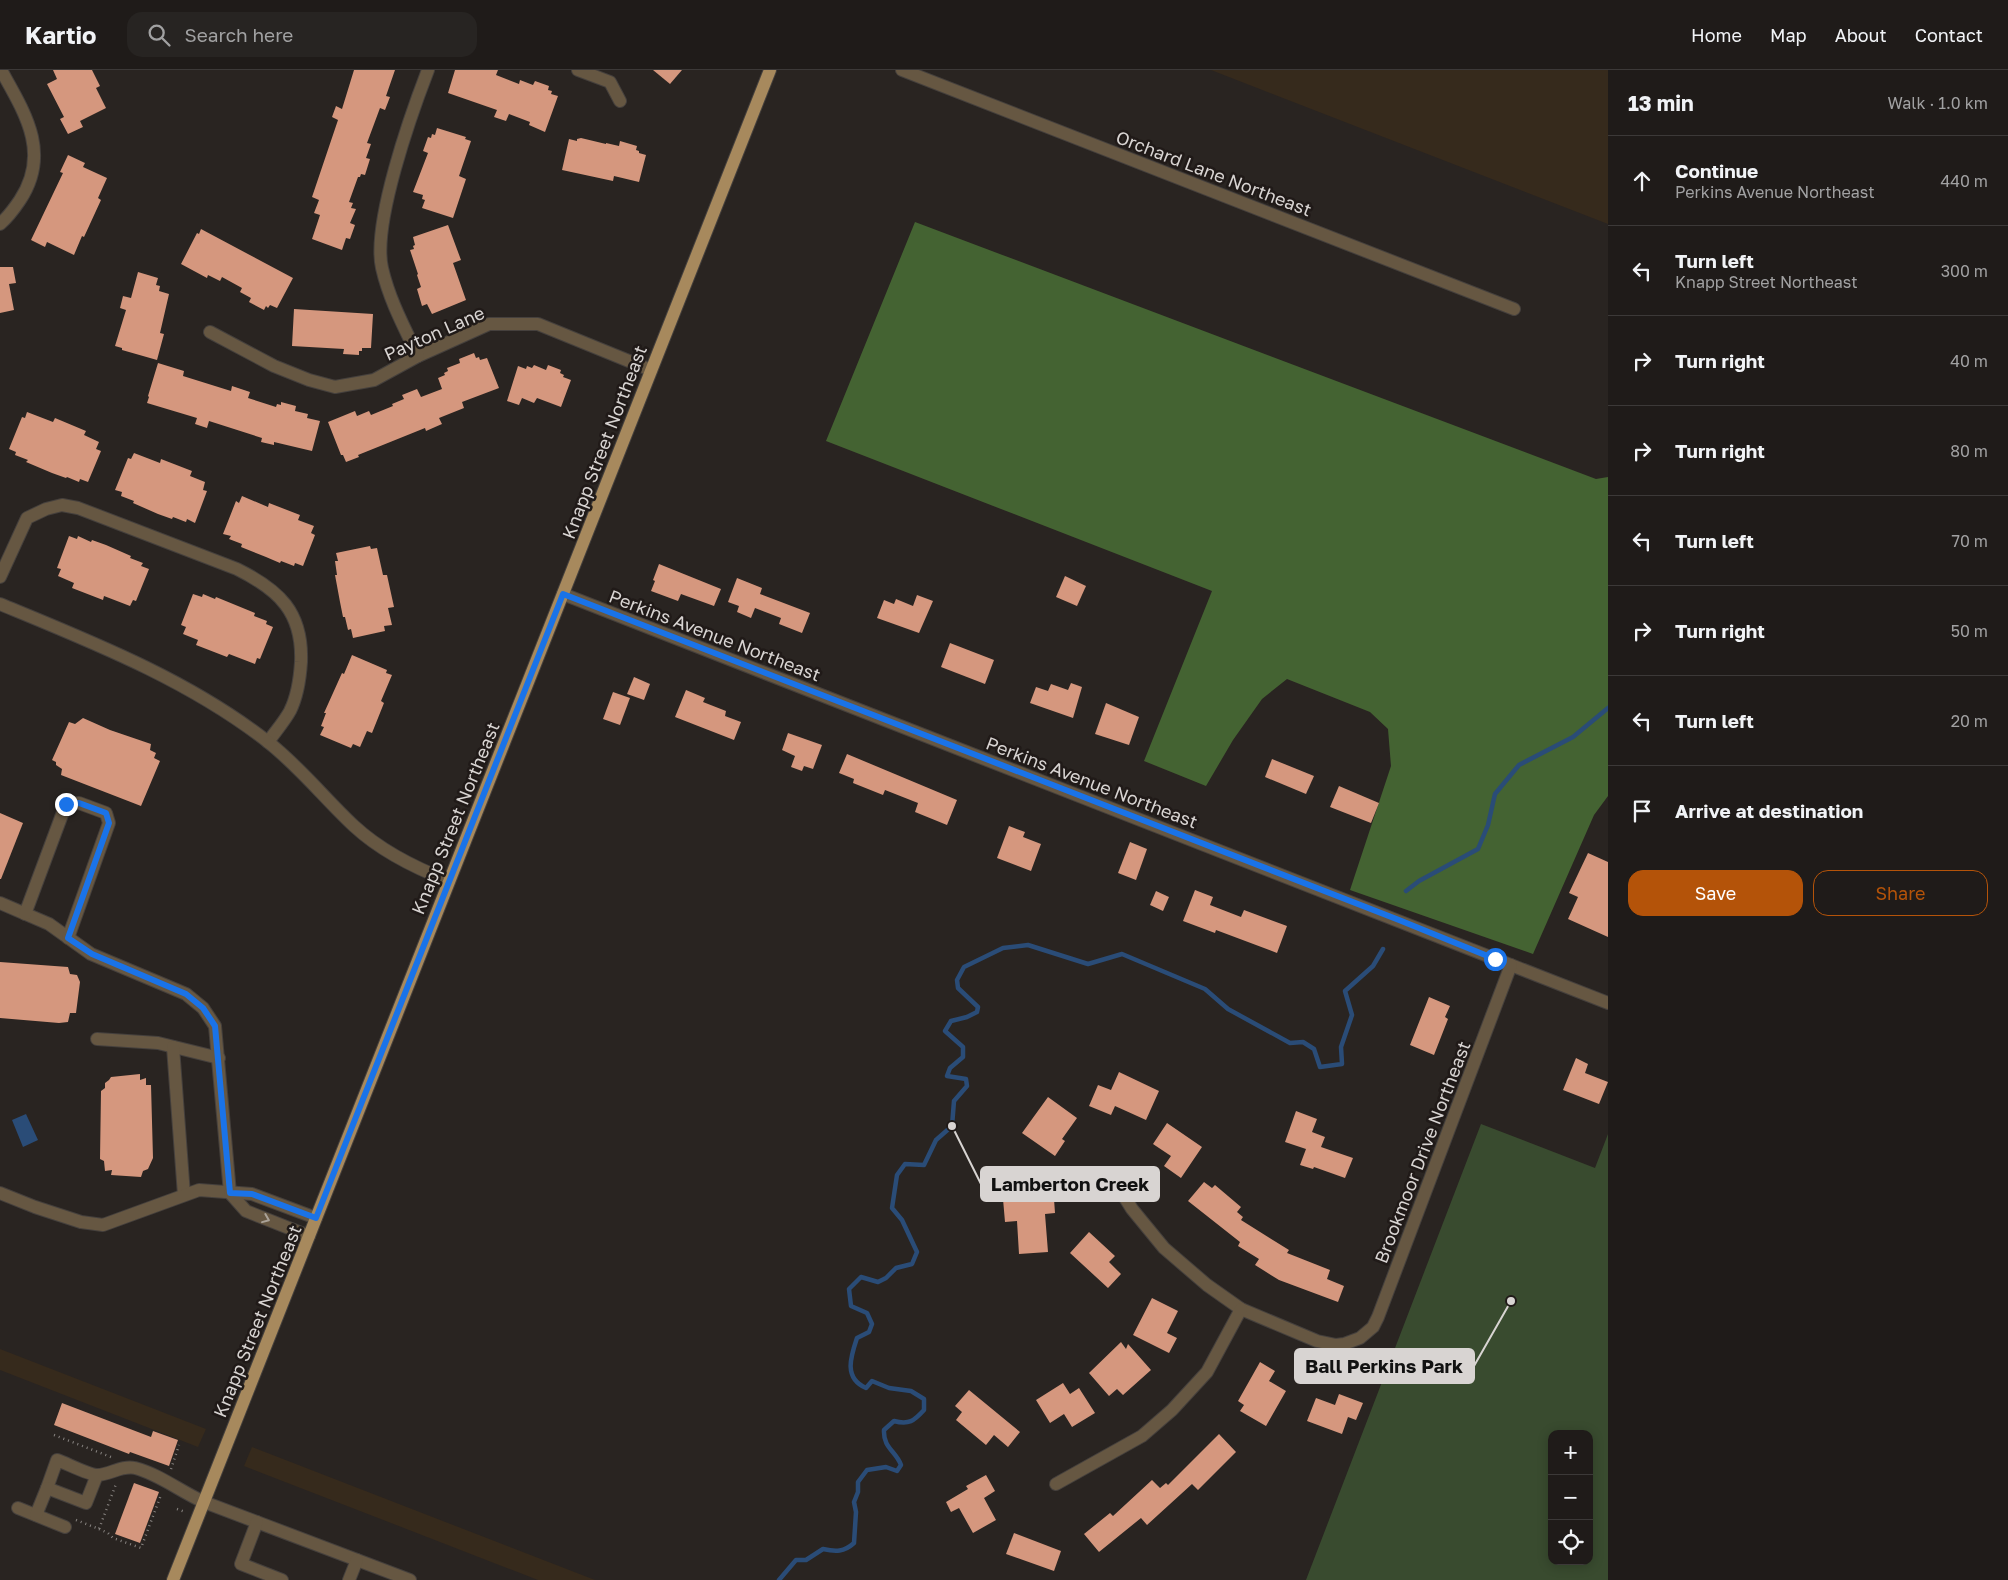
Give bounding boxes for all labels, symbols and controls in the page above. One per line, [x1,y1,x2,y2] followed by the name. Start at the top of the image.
[127,12,477,57] search box
[25,20,97,49] text: Kartio
[145,21,173,49] icon: search
[185,23,293,46] text: Search here
[1691,24,1742,46] text: Home
[1770,24,1807,46] text: Map
[1835,24,1887,46] text: About
[1915,24,1983,46] text: Contact
[1628,90,1694,116] text: 13 min
[1888,93,1988,113] text: Walk · 1.0 km
[1113,126,1315,220] street label: Orchard Lane Northeast
[1675,159,1758,182] text: Continue
[1628,167,1656,195] icon: ahead
[1940,171,1988,191] text: 440 m
[1675,182,1875,202] text: Perkins Avenue Northeast
[1675,249,1754,272] text: Turn left
[1628,257,1656,285] icon: left
[1941,261,1988,281] text: 300 m
[1675,272,1858,292] text: Knapp Street Northeast
[380,301,488,365] street label: Payton Lane
[557,342,651,542] street label: Knapp Street Northeast
[1628,347,1656,375] icon: right
[1675,349,1765,372] text: Turn right
[1950,351,1988,371] text: 40 m
[1628,437,1656,465] icon: right
[1675,439,1765,462] text: Turn right
[1950,441,1988,461] text: 80 m
[1628,527,1656,555] icon: left
[1675,529,1754,552] text: Turn left
[1951,531,1988,551] text: 70 m
[606,584,824,686] street label: Perkins Avenue Northeast
[1628,617,1656,645] icon: right
[1675,619,1765,642] text: Turn right
[1951,621,1988,641] text: 50 m
[1628,707,1656,735] icon: left
[1675,709,1754,732] text: Turn left
[1951,711,1988,731] text: 20 m
[406,719,504,917] street label: Knapp Street Northeast
[983,731,1201,833] street label: Perkins Avenue Northeast
[55,793,78,816] route end
[1628,797,1656,825] icon: arrive
[1675,799,1863,822] text: Arrive at destination
[1628,870,1803,916] button: Save
[1813,870,1988,916] button: Share
[1484,948,1507,971] route start
[1369,1038,1475,1266] street label: Brookmoor Drive Northeast
[981,1167,1159,1201] callout: Lamberton Creek
[991,1172,1149,1195] text: Lamberton Creek
[262,1213,270,1223] one-way arrow
[208,1222,306,1420] street label: Knapp Street Northeast
[1295,1349,1474,1383] callout: Ball Perkins Park
[1305,1354,1463,1377] text: Ball Perkins Park
[1548,1430,1593,1565] map controls
[1548,1430,1593,1475] button: +
[1548,1475,1593,1520] button: −
[1548,1520,1593,1565] button: locate

